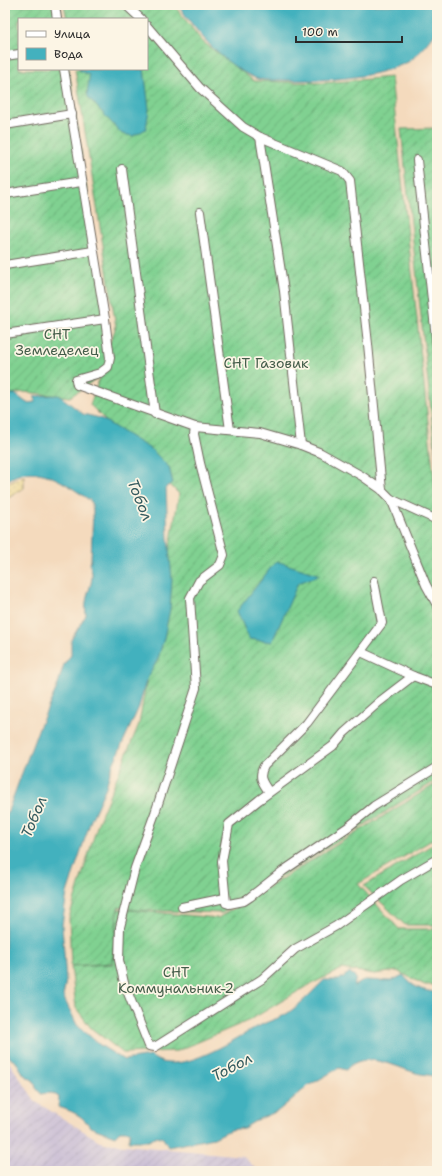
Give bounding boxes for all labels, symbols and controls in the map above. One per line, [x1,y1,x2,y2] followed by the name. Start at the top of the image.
[18,18,148,70] legend
[296,18,402,44] scale bar
[302,24,338,40] text: 100 m
[54,26,91,42] text: Улица
[54,46,83,62] text: Вода
[15,325,99,359] park label: СНТ Земледелец
[224,354,309,372] park label: СНТ Газовик
[123,476,157,524] water label: Тобол
[16,793,52,841] water label: Тобол
[118,963,234,997] park label: СНТ Коммунальник-2
[208,1048,256,1086] water label: Тобол

